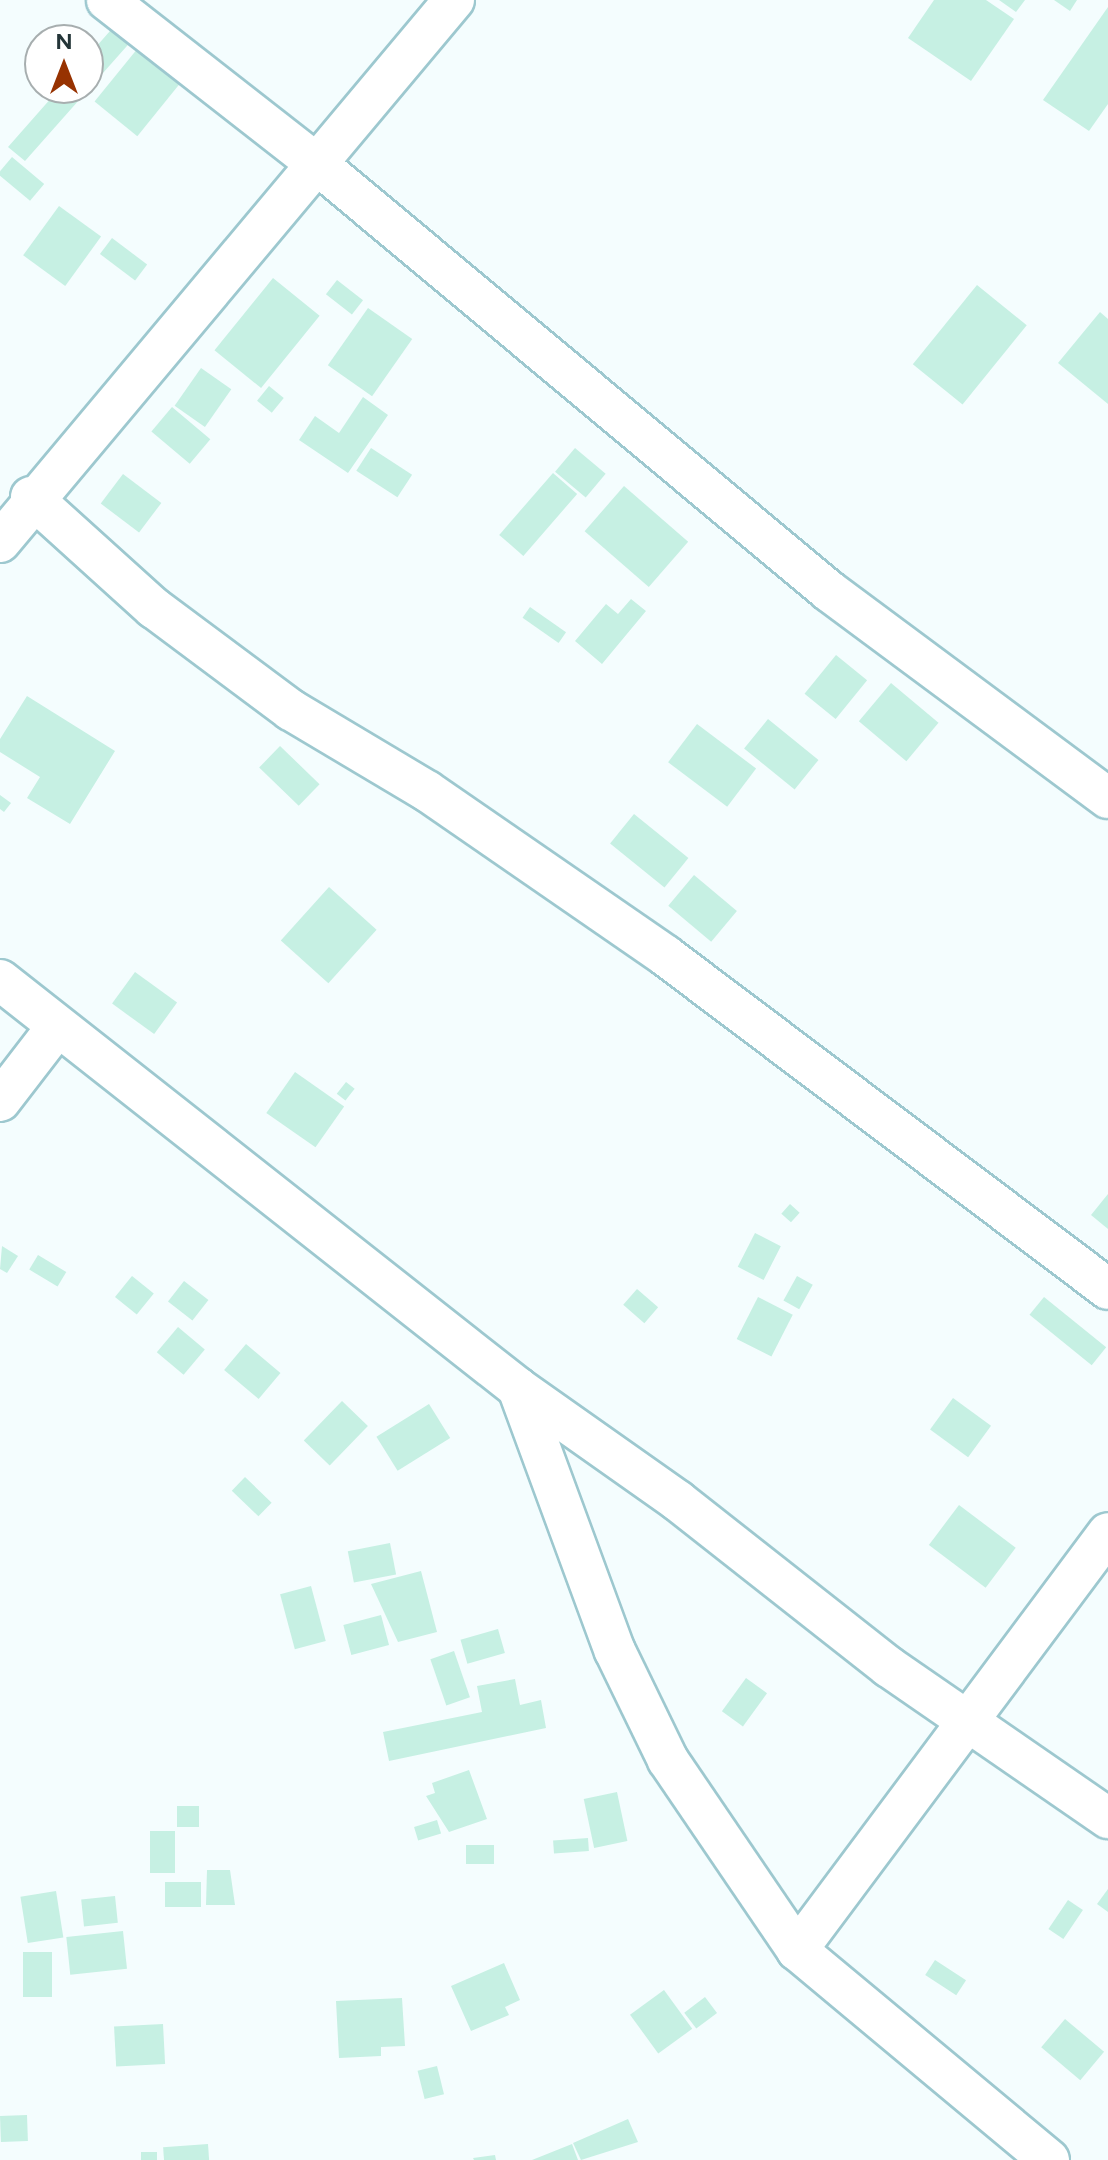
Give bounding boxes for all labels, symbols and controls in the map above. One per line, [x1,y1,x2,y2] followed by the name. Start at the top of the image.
[24,24,104,104] north arrow
[55,28,73,55] text: N

